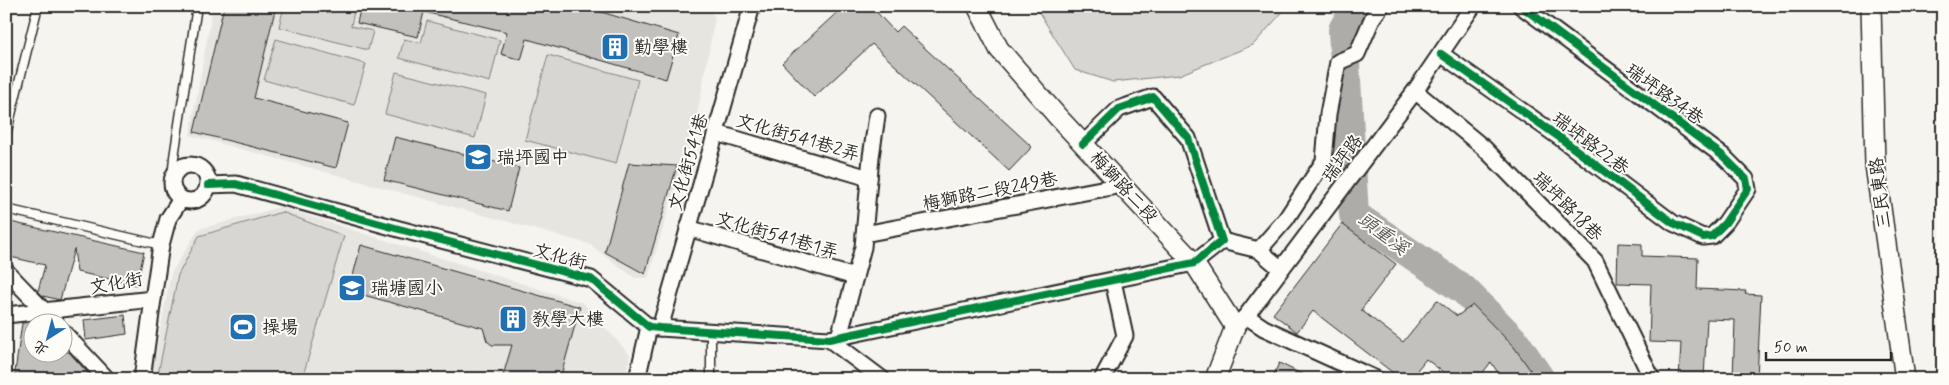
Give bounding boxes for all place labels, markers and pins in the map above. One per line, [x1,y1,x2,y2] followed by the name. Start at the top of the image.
[600,32,630,62] building icon: 勤學樓
[634,36,688,60] place label: 勤學樓
[463,142,493,172] school or university icon: 瑞坪國中
[497,146,569,170] place label: 瑞坪國中
[337,273,367,303] school or university icon: 瑞塘國小
[371,277,443,301] place label: 瑞塘國小
[498,304,528,334] building icon: 教學大樓
[532,308,604,332] place label: 教學大樓
[228,312,258,342] sports icon: 操場
[262,316,298,340] place label: 操場

